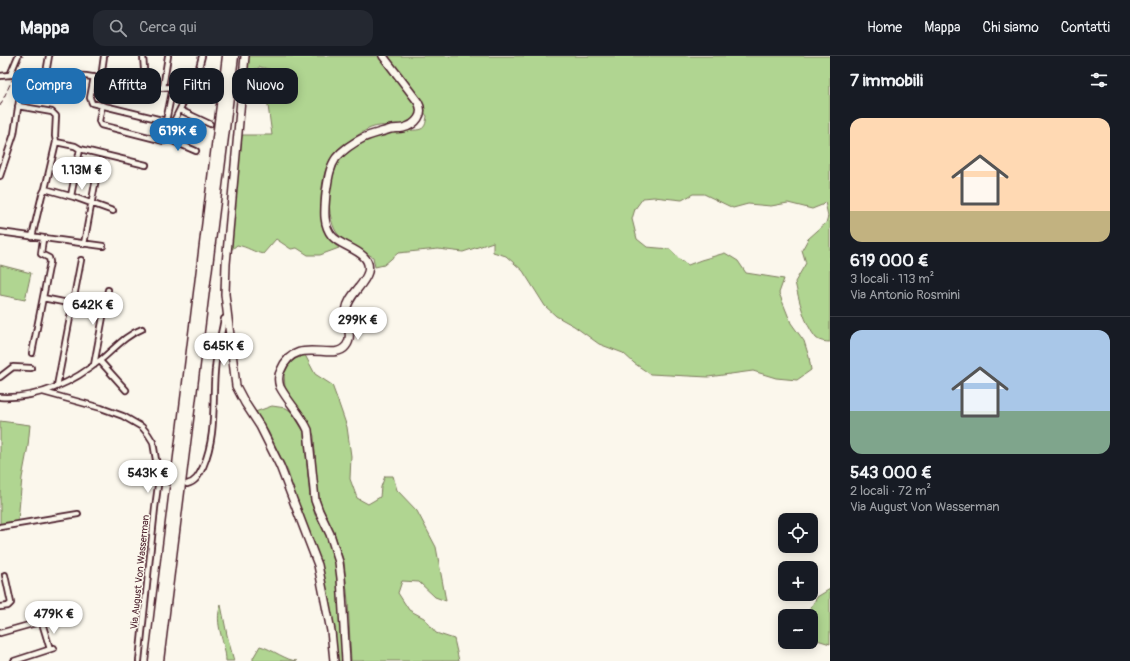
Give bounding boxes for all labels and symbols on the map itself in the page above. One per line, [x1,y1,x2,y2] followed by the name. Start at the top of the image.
[145,118,211,152] pin: 619K €
[45,157,119,191] pin: 1.13M €
[60,292,126,326] pin: 642K €
[325,307,391,341] pin: 299K €
[191,333,257,367] pin: 645K €
[115,460,181,494] pin: 543K €
[128,514,152,630] street label: Via August Von Wasserman
[21,601,87,635] pin: 479K €

